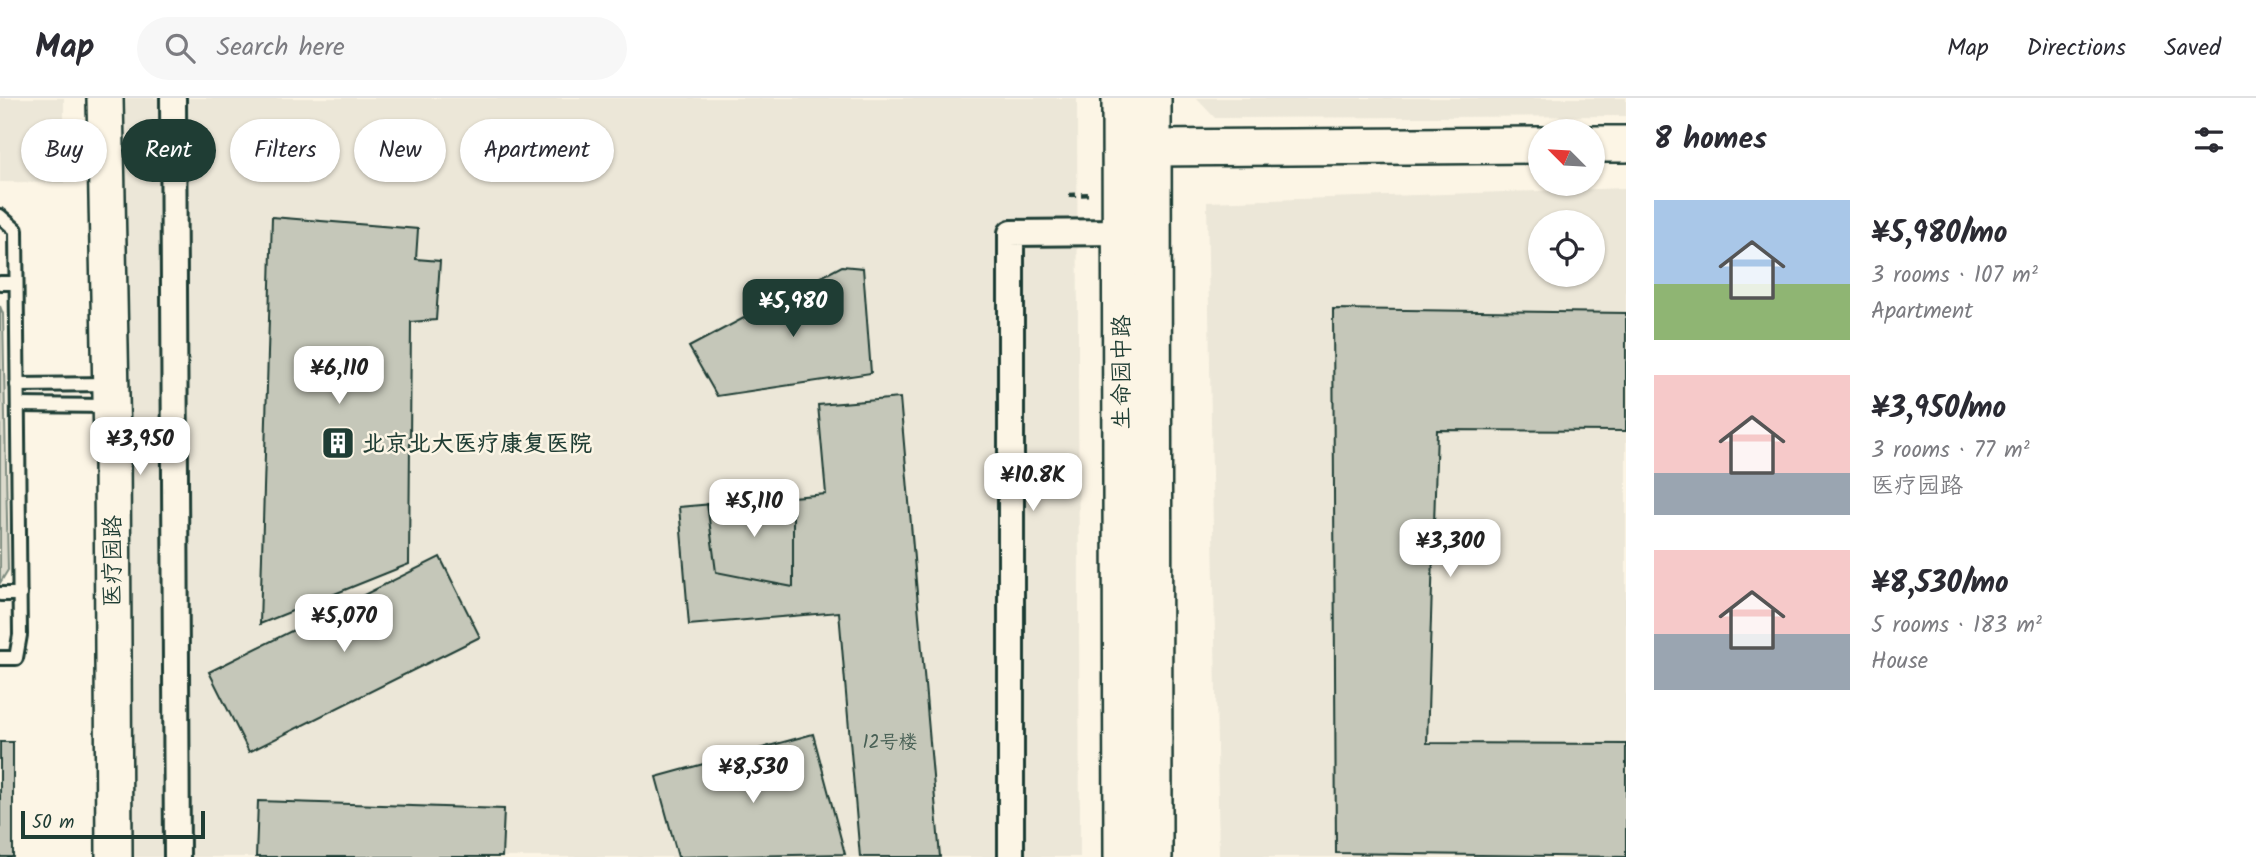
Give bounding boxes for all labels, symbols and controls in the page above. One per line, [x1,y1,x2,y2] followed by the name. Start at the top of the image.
[137,17,627,80] search box
[35,22,95,75] text: Map
[217,27,345,69] text: Search here
[161,29,199,67] icon: search
[1947,29,1989,68] text: Map
[2027,29,2126,68] text: Directions
[2164,29,2221,68] text: Saved
[1654,116,1767,164] text: 8 homes
[21,119,107,182] chip: Buy
[121,119,216,182] chip: Rent
[230,119,340,182] chip: Filters
[354,119,446,182] chip: New
[460,119,614,182] chip: Apartment
[1528,119,1605,196] north arrow
[1528,119,1605,287] map controls
[2190,121,2228,159] icon: filters
[1528,210,1605,287] button: locate
[1871,210,2007,258] text: ¥5,980/mo
[1710,228,1794,312] icon: home
[1871,258,2038,294] text: 3 rooms · 107 m²
[736,280,850,339] pin: ¥5,980
[759,284,827,320] text: ¥5,980
[1871,294,1973,330] text: Apartment
[1105,315,1141,430] street label: 生命园中路
[282,346,396,406] pin: ¥6,110
[310,351,368,387] text: ¥6,110
[1871,385,2006,433] text: ¥3,950/mo
[1710,403,1794,487] icon: home
[83,418,197,477] pin: ¥3,950
[106,422,174,458] text: ¥3,950
[319,424,357,462] building icon: 北京北大医疗康复医院
[362,427,592,463] place label: 北京北大医疗康复医院
[1871,433,2030,469] text: 3 rooms · 77 m²
[976,454,1090,513] pin: ¥10.8K
[1000,458,1066,494] text: ¥10.8K
[1871,469,1963,505] text: 医疗园路
[697,480,811,539] pin: ¥5,110
[725,484,783,520] text: ¥5,110
[96,515,132,607] street label: 医疗园路
[1393,519,1507,579] pin: ¥3,300
[1416,524,1484,560] text: ¥3,300
[1871,560,2009,608] text: ¥8,530/mo
[1710,578,1794,662] icon: home
[287,594,401,654] pin: ¥5,070
[311,599,377,635] text: ¥5,070
[1871,608,2042,644] text: 5 rooms · 183 m²
[1871,644,1928,680] text: House
[862,728,918,758] house number: 12号楼
[696,746,810,805] pin: ¥8,530
[718,750,788,786] text: ¥8,530
[21,808,205,840] scale bar
[32,808,74,838] text: 50 m

